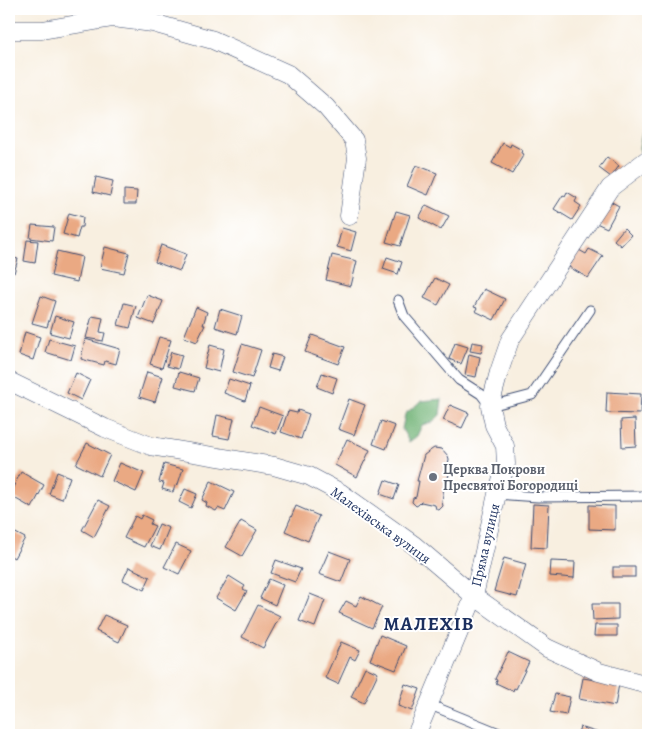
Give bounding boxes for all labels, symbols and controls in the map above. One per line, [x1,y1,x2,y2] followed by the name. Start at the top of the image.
[443,460,578,495] place label: Церква Покрови Пресвятої Богородиці
[427,471,439,483] marker: Церква Покрови Пресвятої Богородиці
[327,483,435,568] street label: Малехівська вулиця
[467,501,504,589] street label: Пряма вулиця
[383,611,475,637] district label: МАЛЕХІВ

